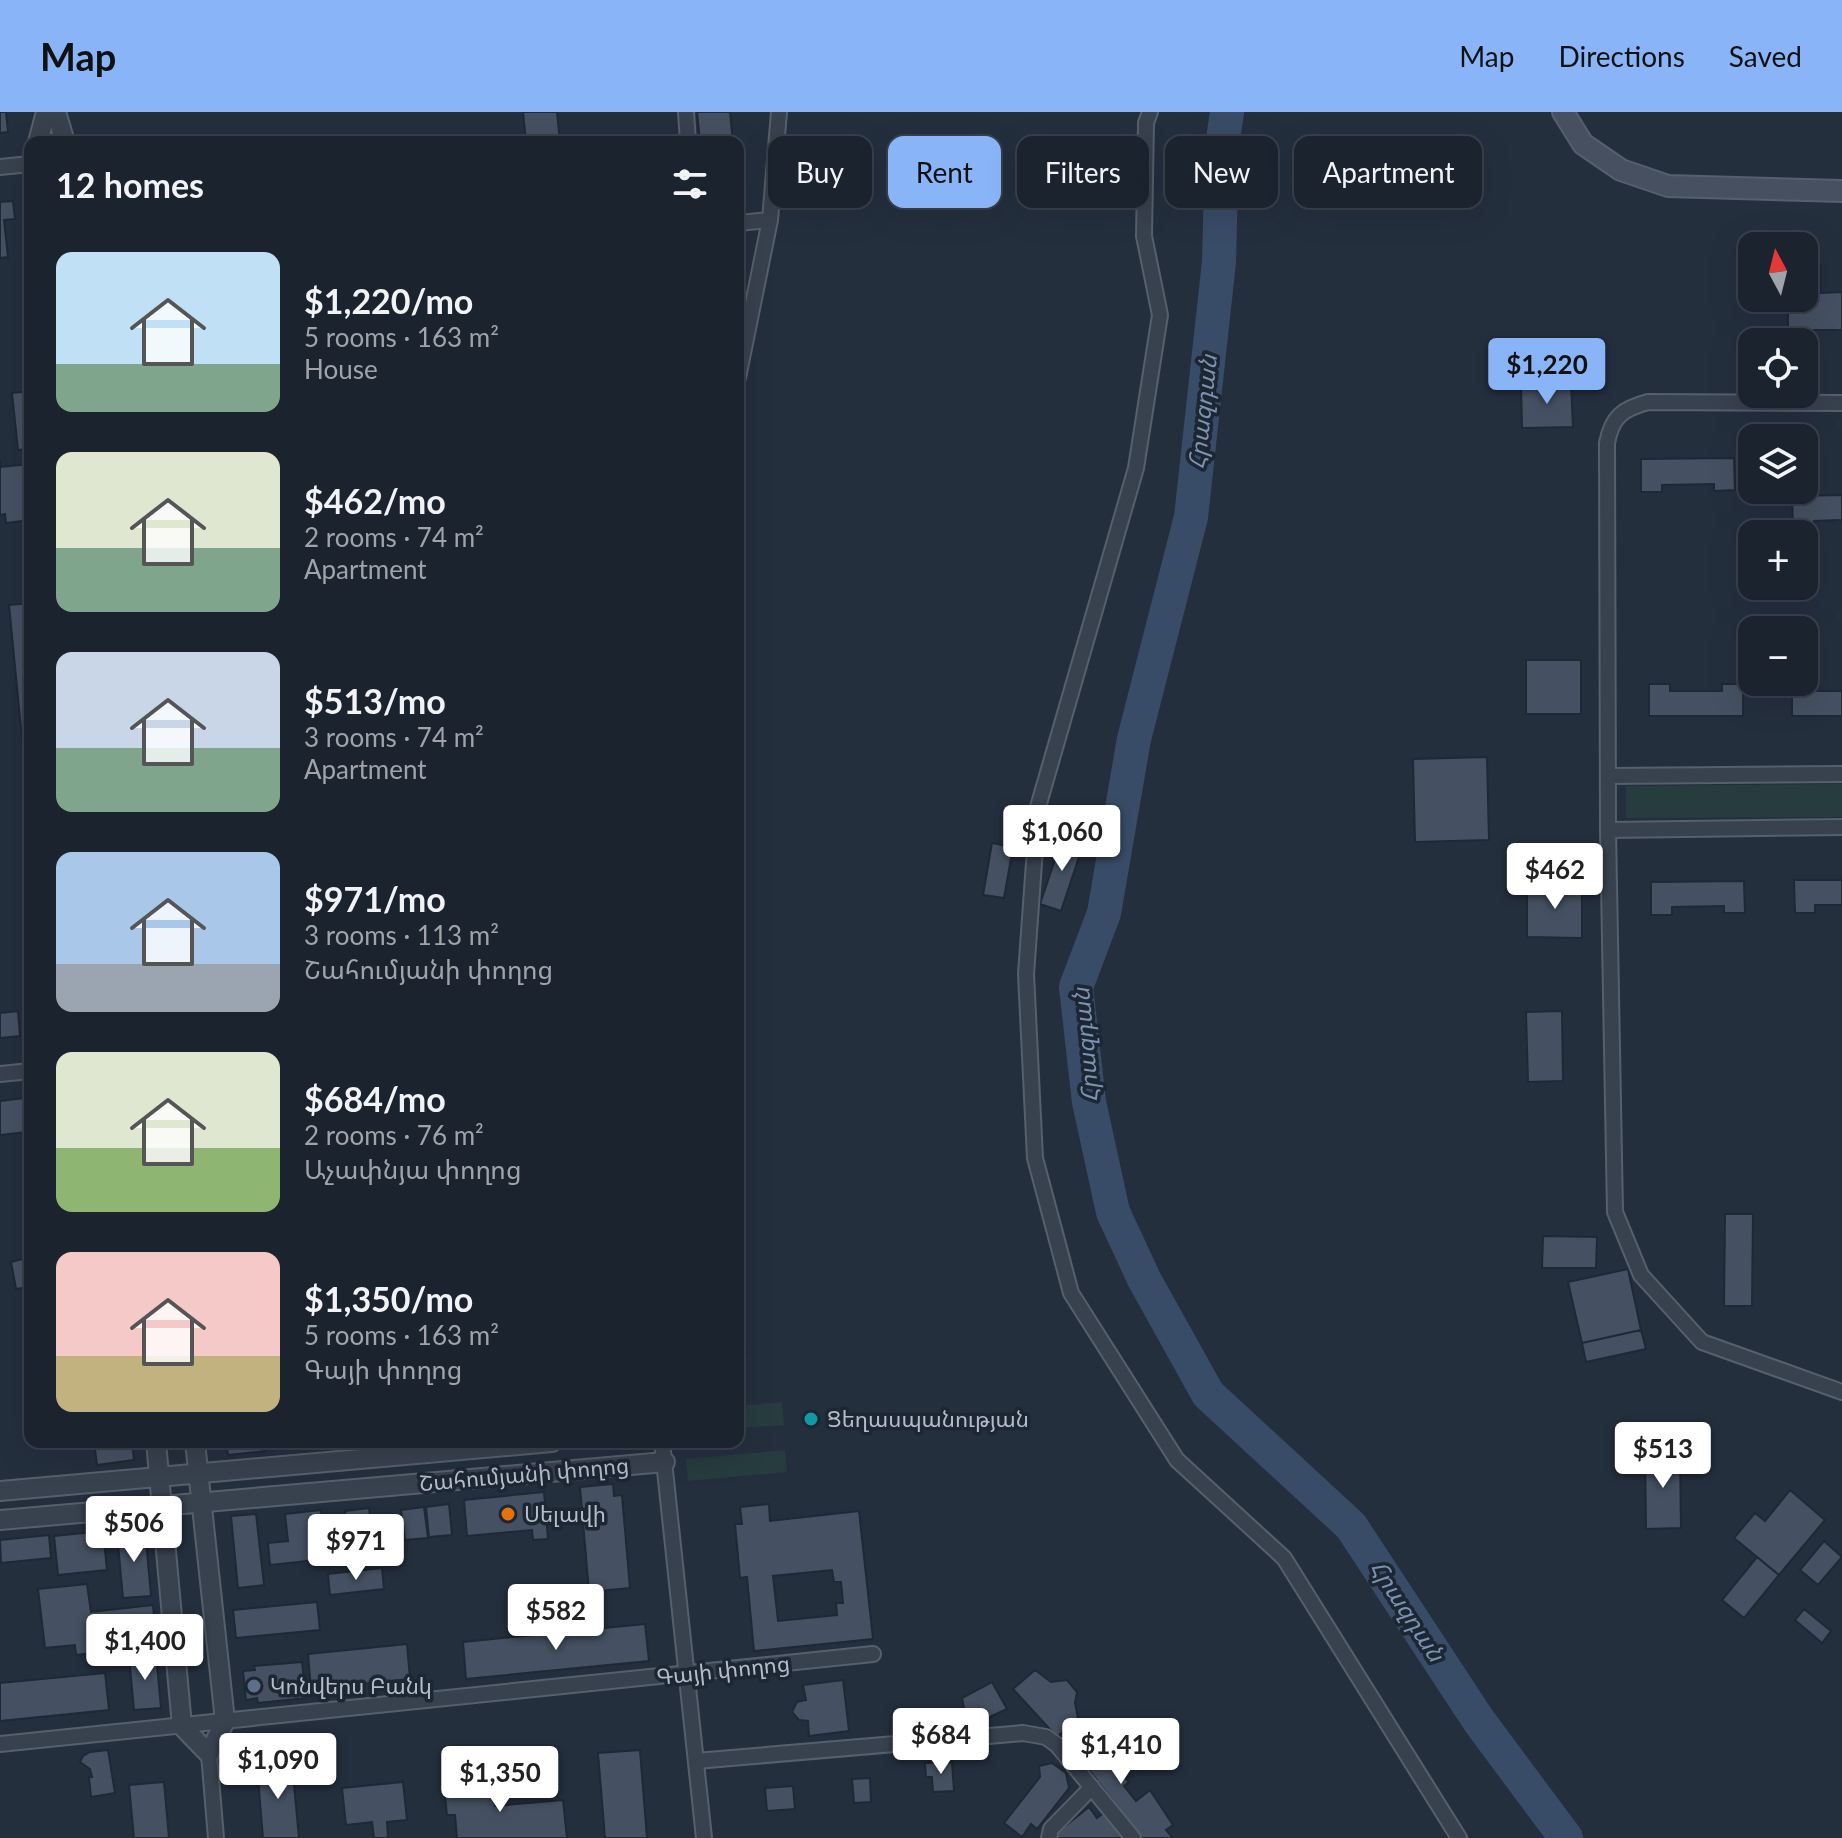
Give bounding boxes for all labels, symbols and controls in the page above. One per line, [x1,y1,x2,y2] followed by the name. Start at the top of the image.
[40,33,116,79] text: Map
[1459,39,1514,73] text: Map
[1558,39,1685,73] text: Directions
[1729,39,1802,73] text: Saved
[768,136,872,208] chip: Buy
[888,136,1001,208] chip: Rent
[1017,136,1149,208] chip: Filters
[1165,136,1278,208] chip: New
[1294,136,1482,208] chip: Apartment
[668,162,712,206] icon: filters
[56,164,204,205] text: 12 homes
[1738,232,1818,312] north arrow
[1738,232,1818,696] map controls
[304,280,473,321] text: $1,220/mo
[120,284,216,380] icon: home
[304,321,499,353] text: 5 rooms · 163 m²
[1738,328,1818,408] button: locate
[1482,338,1612,406] pin: $1,220
[1506,348,1588,380] text: $1,220
[1181,352,1223,471] water label: Հրազդան
[304,353,378,385] text: House
[1738,424,1818,504] button: layers
[304,480,446,521] text: $462/mo
[120,484,216,580] icon: home
[1738,520,1818,600] button: +
[304,521,484,553] text: 2 rooms · 74 m²
[304,553,427,585] text: Apartment
[1738,616,1818,696] button: −
[304,680,446,721] text: $513/mo
[120,684,216,780] icon: home
[304,721,484,753] text: 3 rooms · 74 m²
[304,753,427,785] text: Apartment
[997,805,1127,873] pin: $1,060
[1021,815,1103,847] text: $1,060
[1508,843,1602,911] pin: $462
[1525,853,1585,885] text: $462
[304,878,446,919] text: $971/mo
[120,884,216,980] icon: home
[304,919,499,951] text: 3 rooms · 113 m²
[304,953,553,985] text: Շահումյանի փողոց
[1065,985,1105,1104] water label: Հրազդան
[304,1078,446,1119] text: $684/mo
[120,1084,216,1180] icon: home
[304,1119,484,1151] text: 2 rooms · 76 m²
[304,1153,521,1185] text: Աչափնյա փողոց
[304,1278,473,1319] text: $1,350/mo
[120,1284,216,1380] icon: home
[304,1319,499,1351] text: 5 rooms · 163 m²
[304,1353,462,1385] text: Գայի փողոց
[827,1405,1029,1432] place label: Ցեղասպանության
[802,1410,820,1428] marker: Ցեղասպանության
[1616,1422,1710,1490] pin: $513
[1633,1432,1693,1464] text: $513
[418,1451,630,1496] street label: Շահումյանի փողոց
[87,1496,181,1564] pin: $506
[524,1500,606,1527] place label: Սելավի
[499,1505,517,1523] marker: Սելավի
[104,1506,164,1538] text: $506
[309,1514,403,1582] pin: $971
[326,1524,386,1556] text: $971
[1364,1554,1453,1668] water label: Հրազդան
[509,1584,603,1652] pin: $582
[526,1594,586,1626] text: $582
[80,1614,210,1682] pin: $1,400
[104,1624,186,1656] text: $1,400
[655,1649,791,1690] street label: Գայի փողոց
[270,1672,432,1699] place label: Կոնվերս Բանկ
[245,1677,263,1695] marker: Կոնվերս Բանկ
[894,1708,988,1776] pin: $684
[911,1718,971,1750] text: $684
[1056,1718,1186,1786] pin: $1,410
[1080,1728,1162,1760] text: $1,410
[213,1733,343,1801] pin: $1,090
[237,1743,319,1775] text: $1,090
[435,1746,565,1814] pin: $1,350
[459,1756,541,1788] text: $1,350

